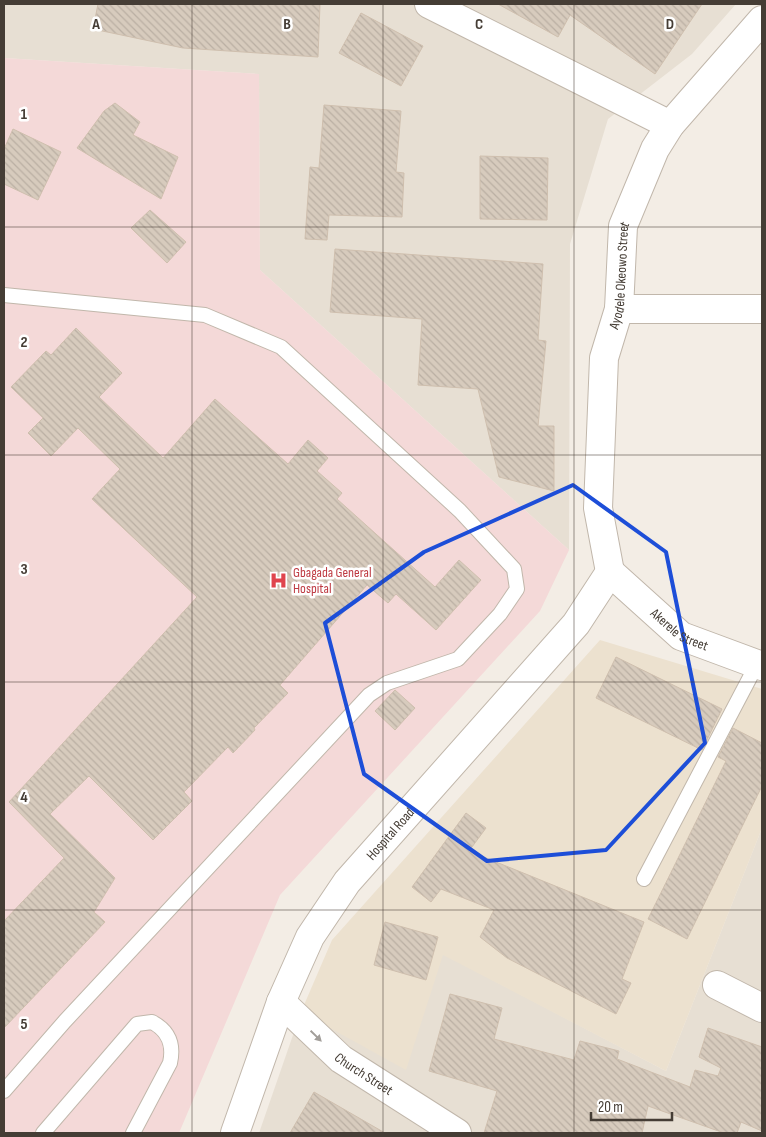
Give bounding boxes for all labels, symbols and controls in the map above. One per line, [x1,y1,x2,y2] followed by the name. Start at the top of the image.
[91,15,100,34] text: A
[283,15,291,34] text: B
[475,15,483,34] text: C
[666,15,674,34] text: D
[21,105,28,124] text: 1
[605,219,633,332] street label: Ayodele Okeowo Street
[20,333,28,352] text: 2
[20,560,28,579] text: 3
[293,564,372,597] place label: Gbagada General Hospital
[269,570,289,590] hospital icon: Gbagada General Hospital
[646,604,711,654] street label: Akerele Street
[20,788,28,807] text: 4
[363,804,418,864] street label: Hospital Road
[20,1015,28,1034] text: 5
[310,1030,322,1042] one-way arrow
[331,1049,396,1099] street label: Church Street
[591,1090,672,1122] scale bar
[598,1098,623,1117] text: 20 m

